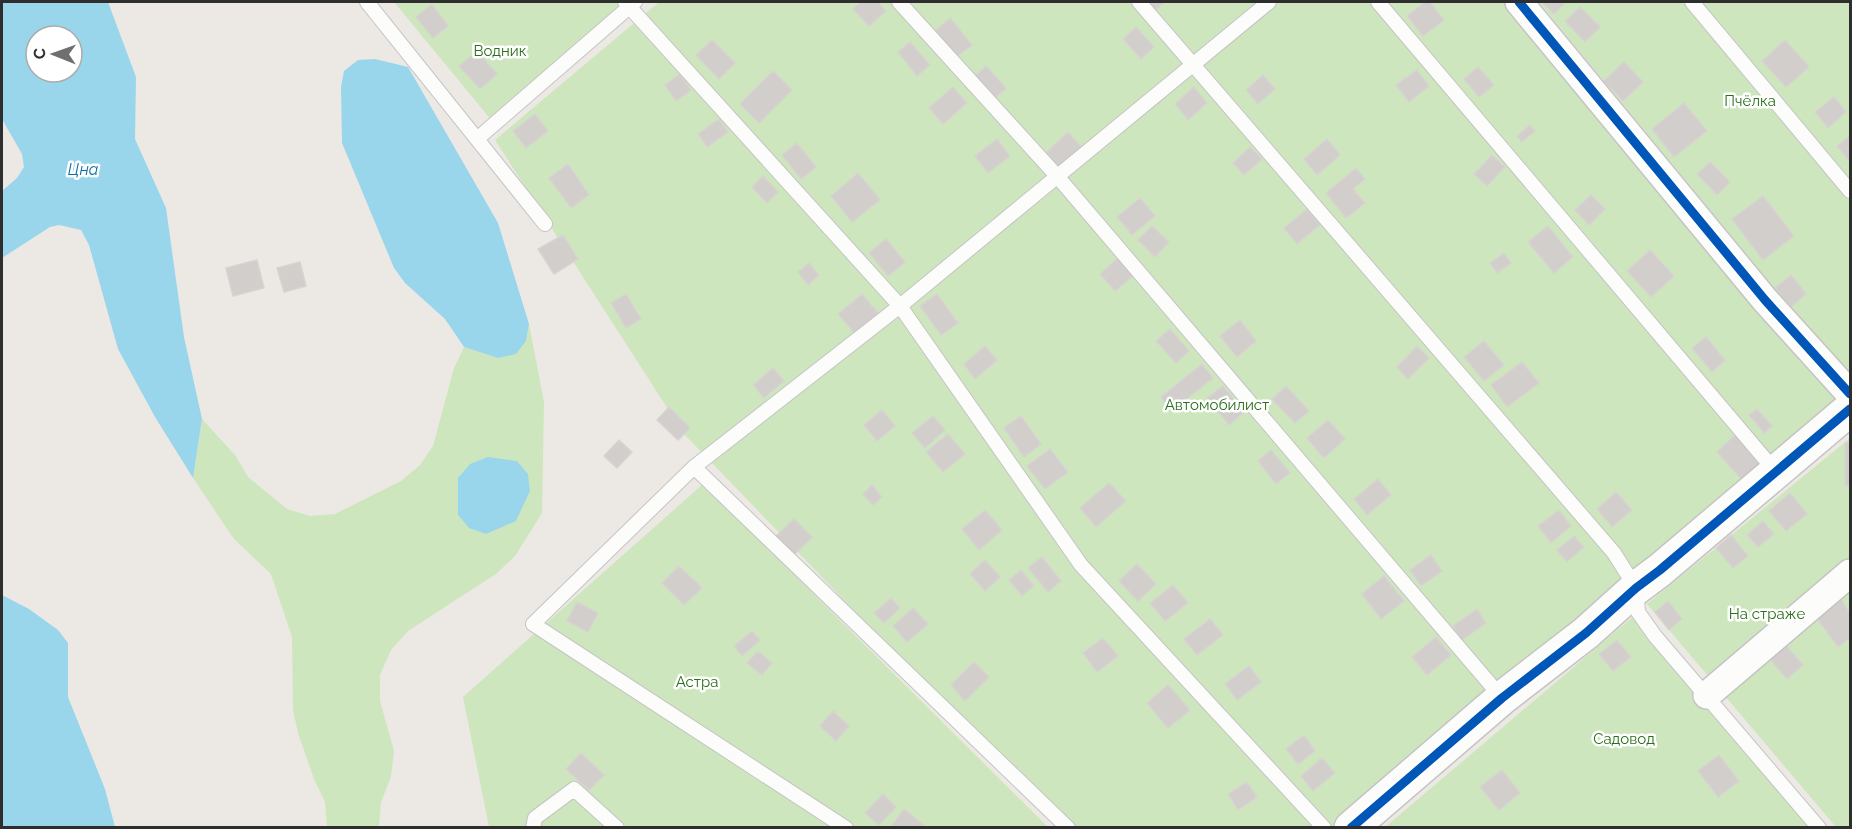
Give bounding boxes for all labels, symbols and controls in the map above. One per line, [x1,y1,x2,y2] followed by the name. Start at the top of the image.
[24,24,84,84] north arrow
[473,42,527,60] park label: Водник
[30,48,49,59] text: С
[1724,92,1776,110] park label: Пчёлка
[68,160,99,179] water label: Цна
[1165,396,1269,414] park label: Автомобилист
[1729,605,1805,623] park label: На страже
[676,673,718,691] park label: Астра
[1593,730,1655,748] park label: Садовод

